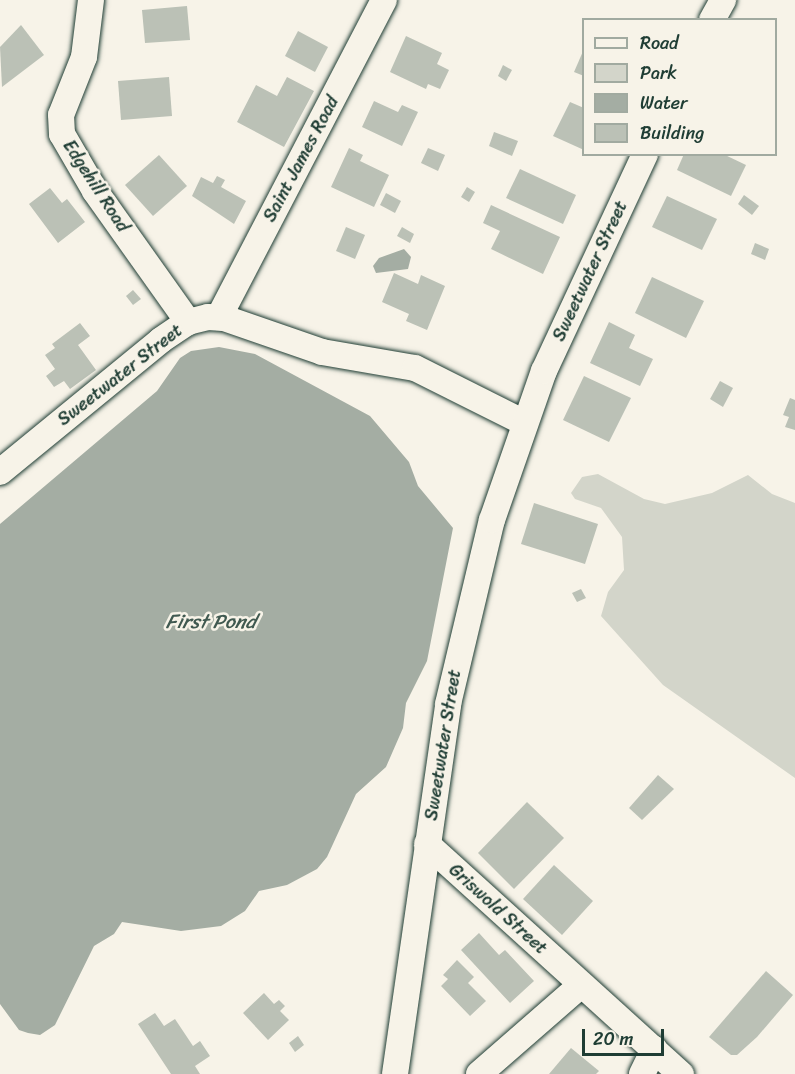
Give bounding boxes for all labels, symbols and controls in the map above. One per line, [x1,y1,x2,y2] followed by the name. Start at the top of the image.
[582,18,777,156] legend
[640,27,679,59] text: Road
[640,57,677,89] text: Park
[640,87,687,119] text: Water
[259,92,343,226] street label: Saint James Road
[640,117,704,149] text: Building
[58,136,134,236] street label: Edgehill Road
[548,197,632,345] street label: Sweetwater Street
[53,319,187,431] street label: Sweetwater Street
[166,609,256,633] water label: First Pond
[420,668,466,822] street label: Sweetwater Street
[444,859,552,959] street label: Griswold Street
[585,1017,668,1055] scale bar
[593,1023,633,1055] text: 20 m

